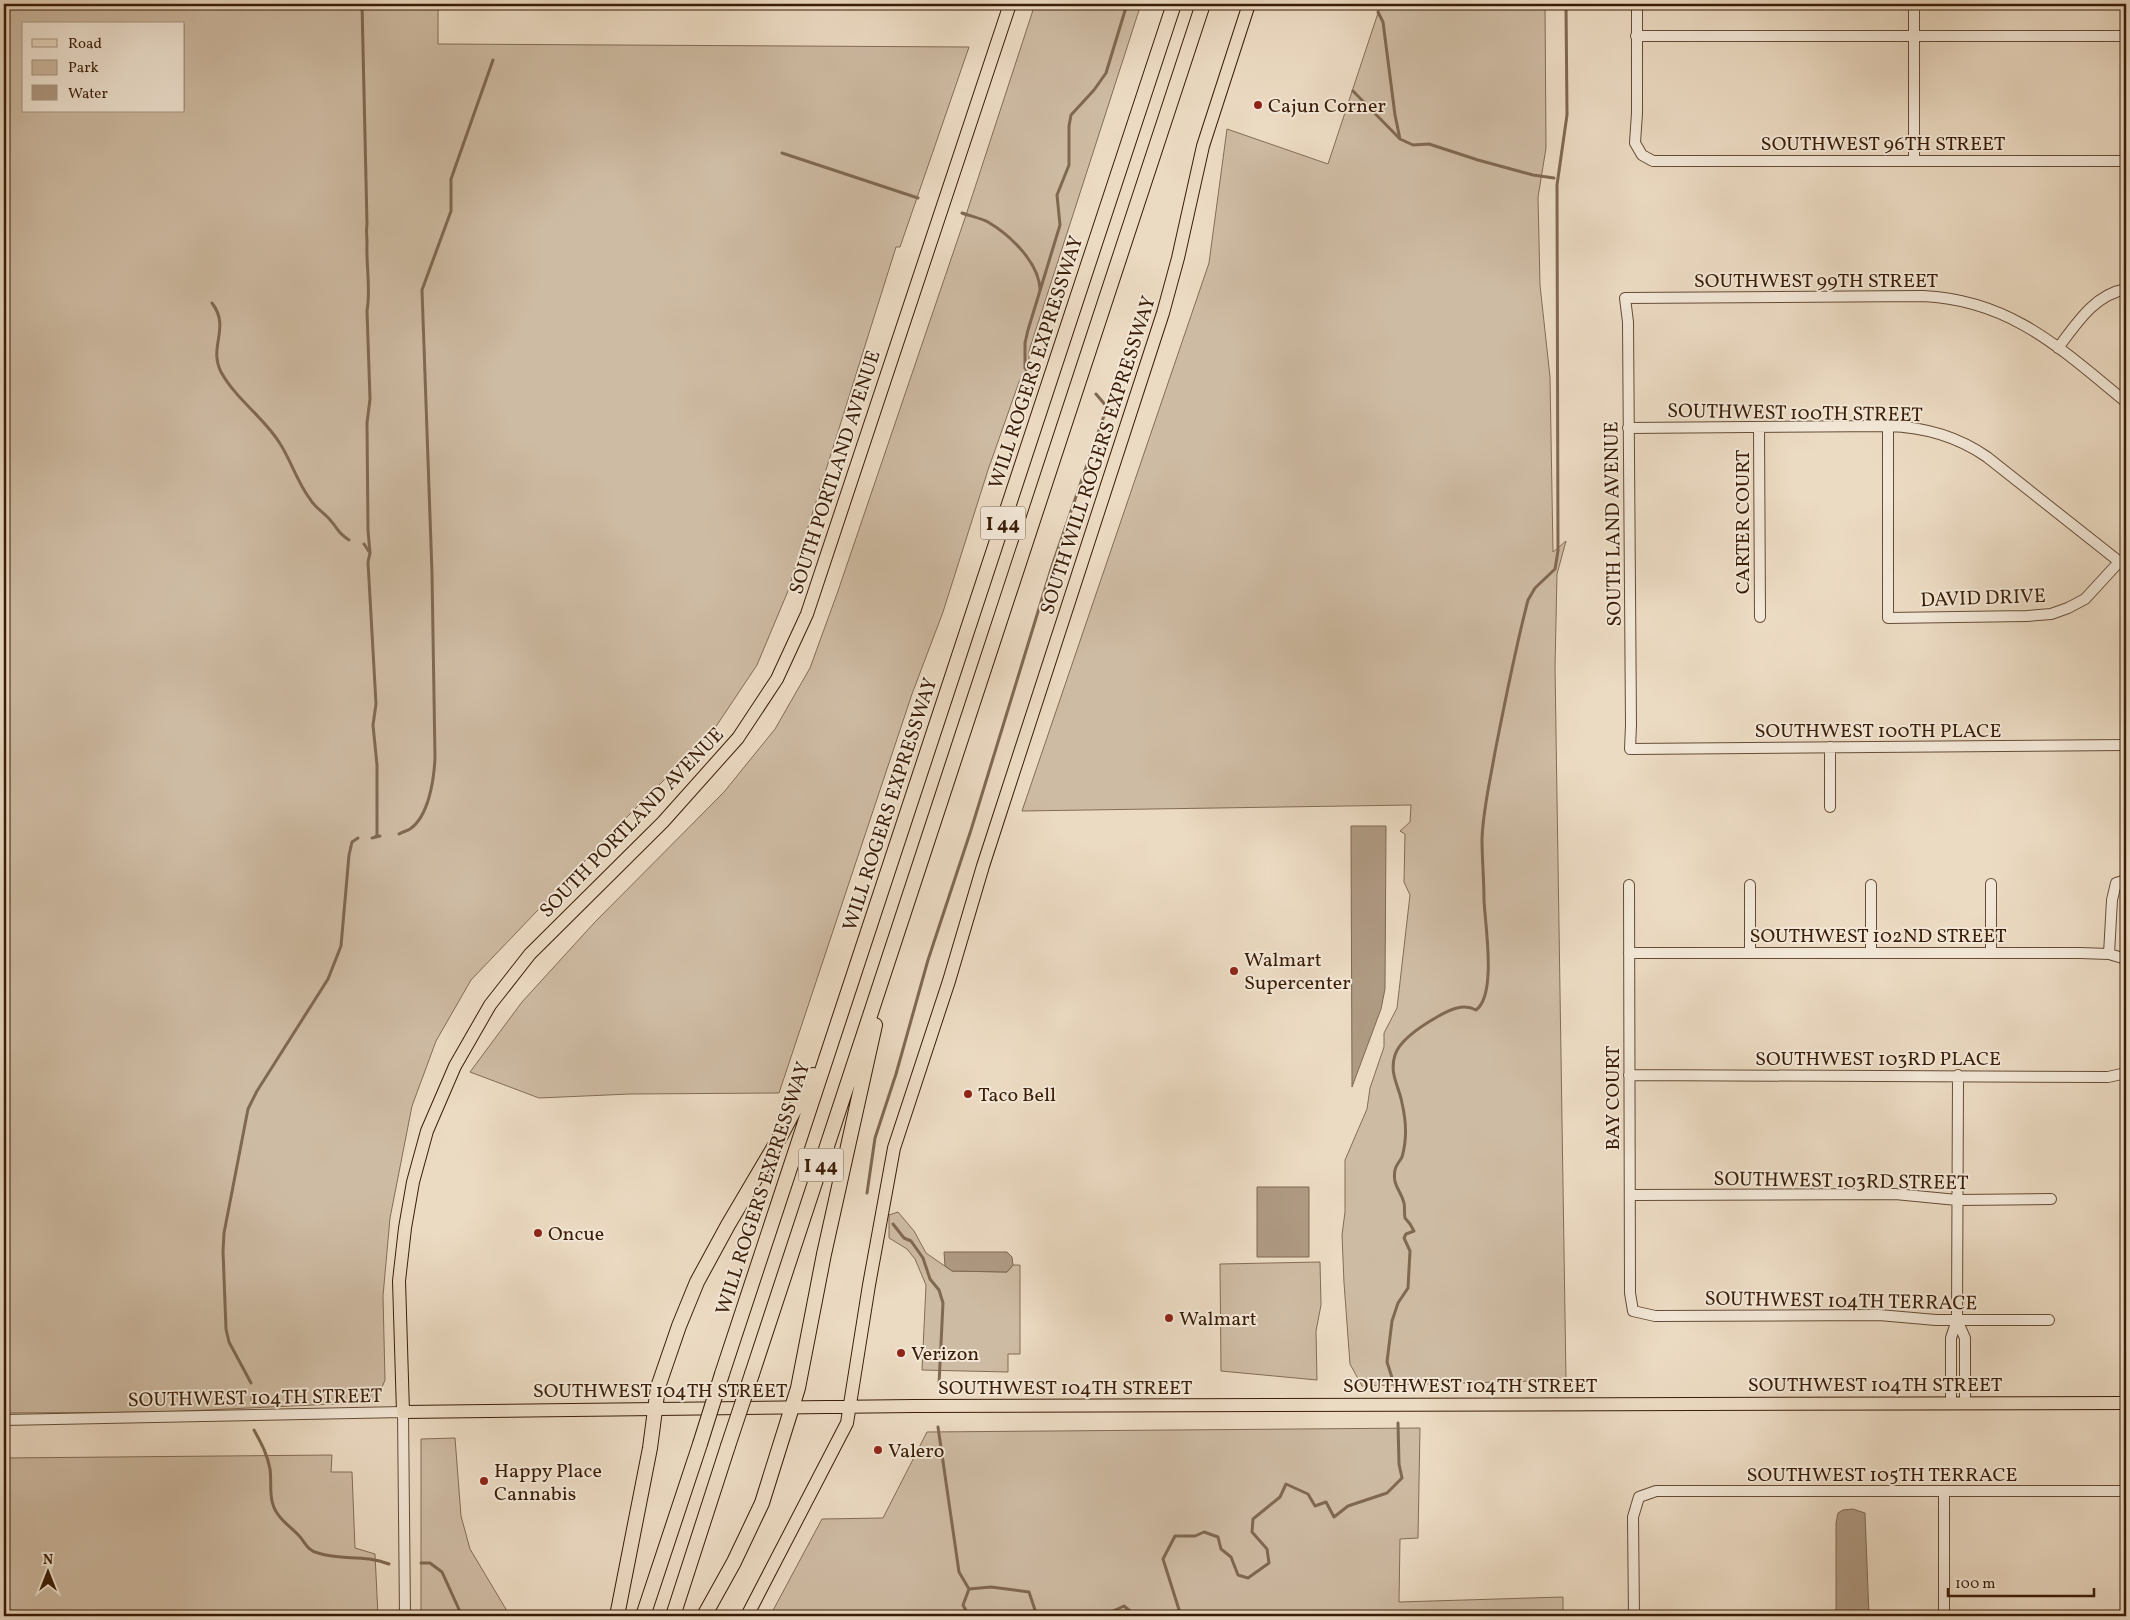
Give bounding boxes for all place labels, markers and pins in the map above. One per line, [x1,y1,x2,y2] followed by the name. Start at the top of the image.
[1268,93,1386,121] place label: Cajun Corner
[1252,99,1264,111] marker: Cajun Corner
[1244,947,1351,998] place label: Walmart Supercenter
[1228,965,1240,977] marker: Walmart Supercenter
[978,1082,1056,1110] place label: Taco Bell
[962,1088,974,1100] marker: Taco Bell
[548,1221,604,1249] place label: Oncue
[532,1227,544,1239] marker: Oncue
[1179,1306,1257,1334] place label: Walmart
[1163,1312,1175,1324] marker: Walmart
[911,1341,979,1369] place label: Verizon
[895,1347,907,1359] marker: Verizon
[888,1438,944,1466] place label: Valero
[872,1444,884,1456] marker: Valero
[494,1458,602,1509] place label: Happy Place Cannabis
[478,1475,490,1487] marker: Happy Place Cannabis

